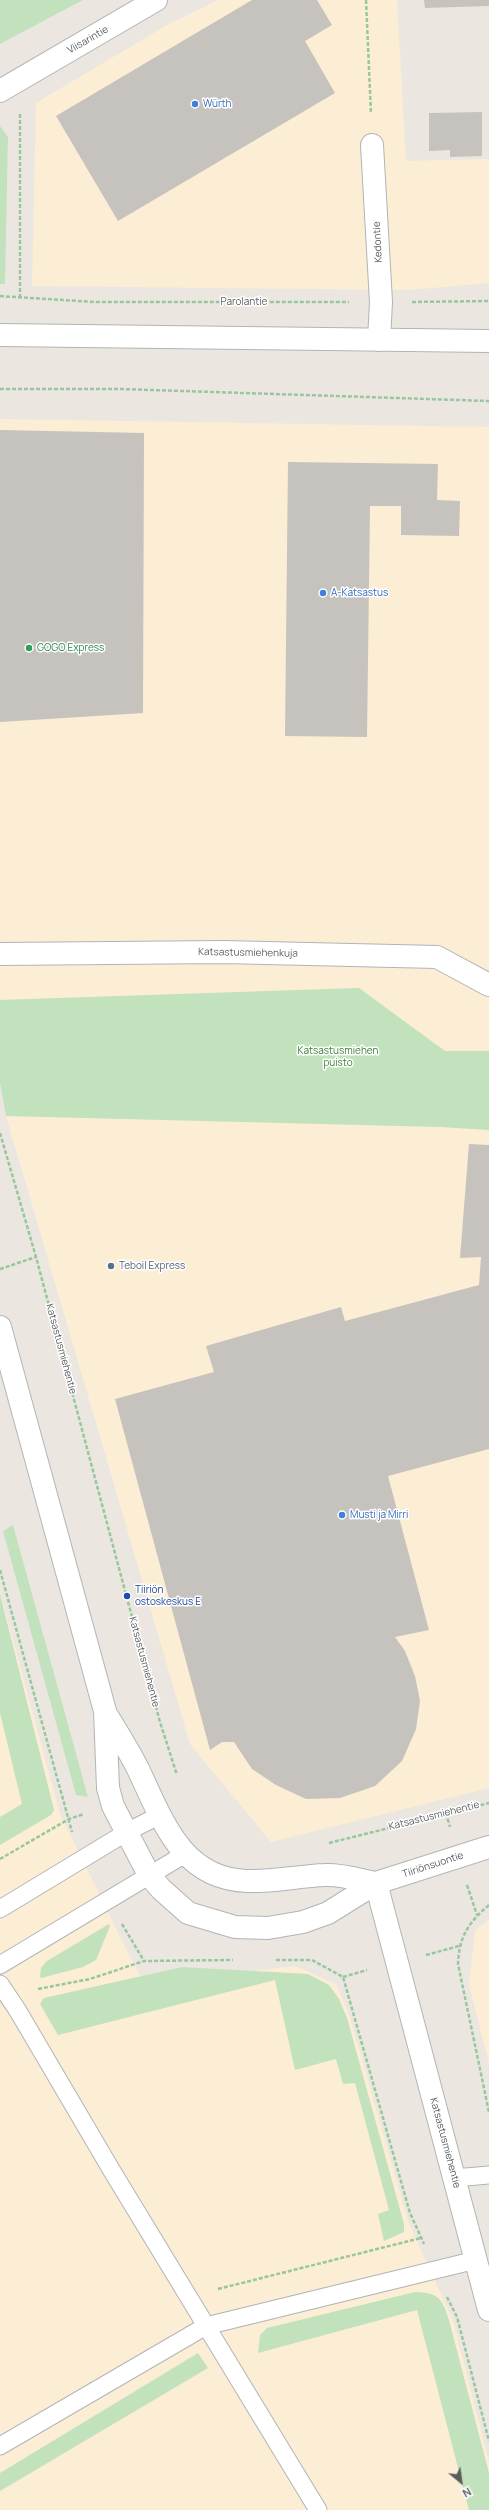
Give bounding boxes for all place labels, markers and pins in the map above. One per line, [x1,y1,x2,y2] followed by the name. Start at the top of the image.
[203,98,232,110] place label: Würth
[190,99,200,109] marker: Würth
[331,587,388,599] place label: A-Katsastus
[318,588,328,598] marker: A-Katsastus
[37,642,104,654] place label: GOGO Express
[24,643,34,653] marker: GOGO Express
[119,1260,185,1272] place label: Teboil Express
[106,1261,116,1271] marker: Teboil Express
[350,1509,408,1521] place label: Musti ja Mirri
[337,1510,347,1520] marker: Musti ja Mirri
[135,1584,201,1608] place label: Tiiriön ostoskeskus E
[122,1591,132,1601] marker: Tiiriön ostoskeskus E

